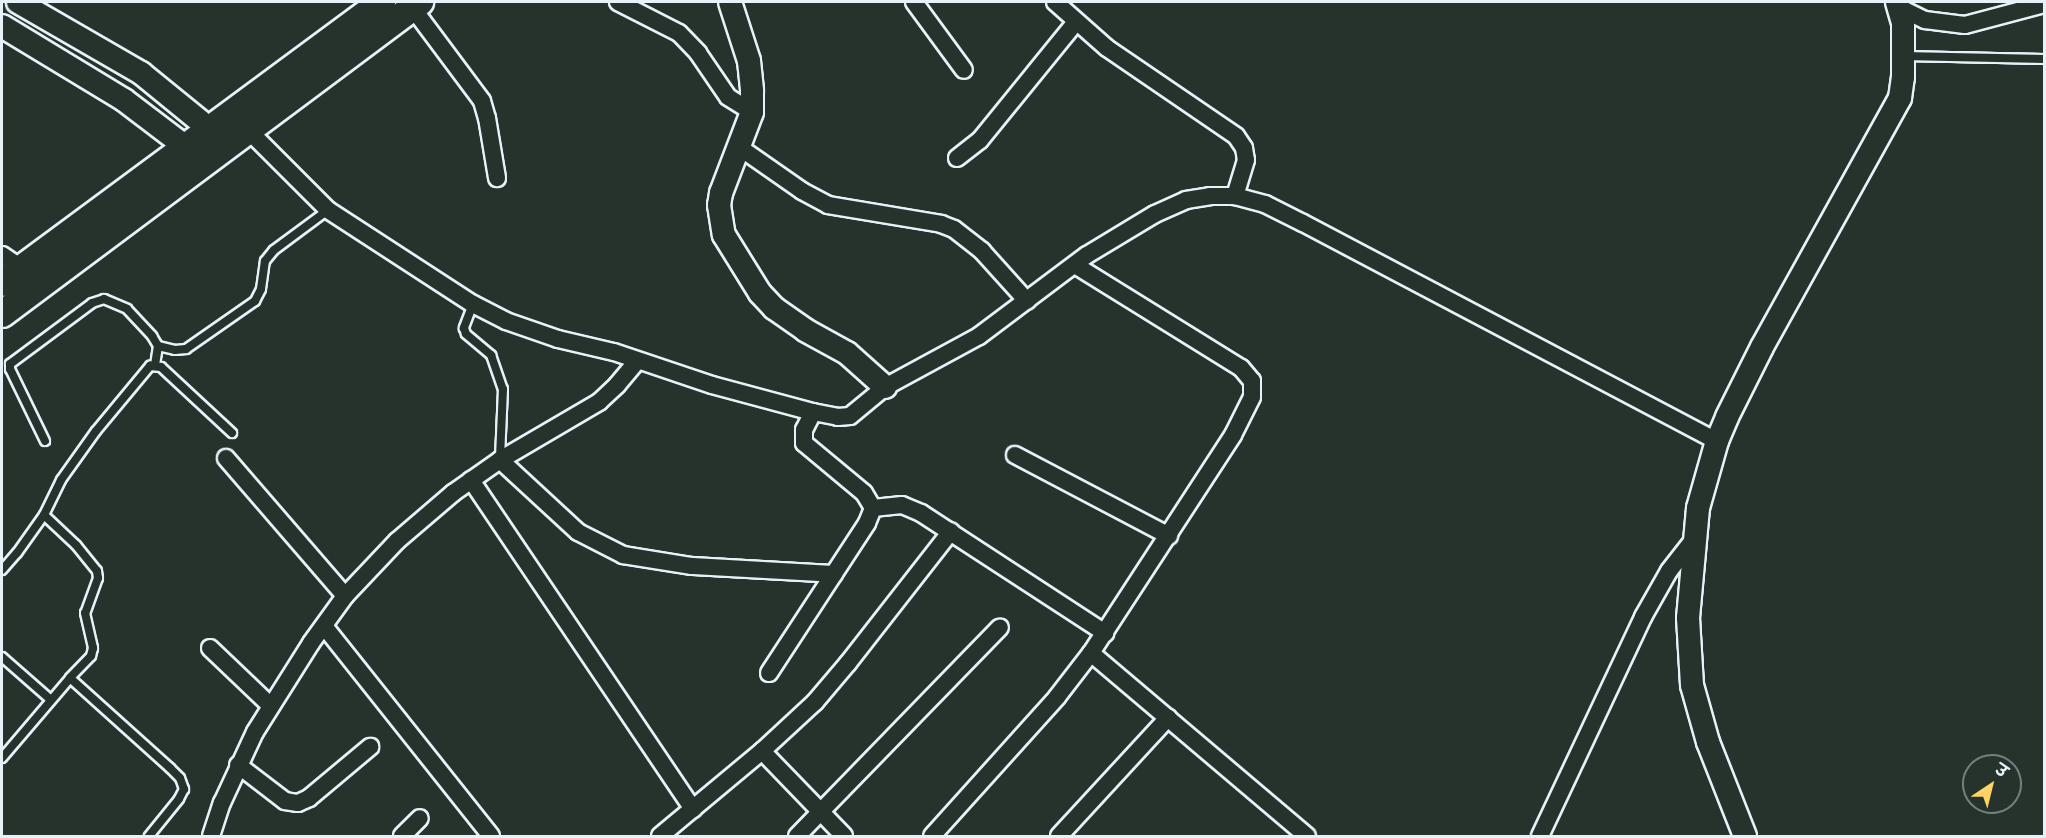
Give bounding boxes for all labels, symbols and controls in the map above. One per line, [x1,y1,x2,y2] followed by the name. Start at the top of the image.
[1962,754,2022,814] north arrow
[1991,760,2011,782] text: उ

